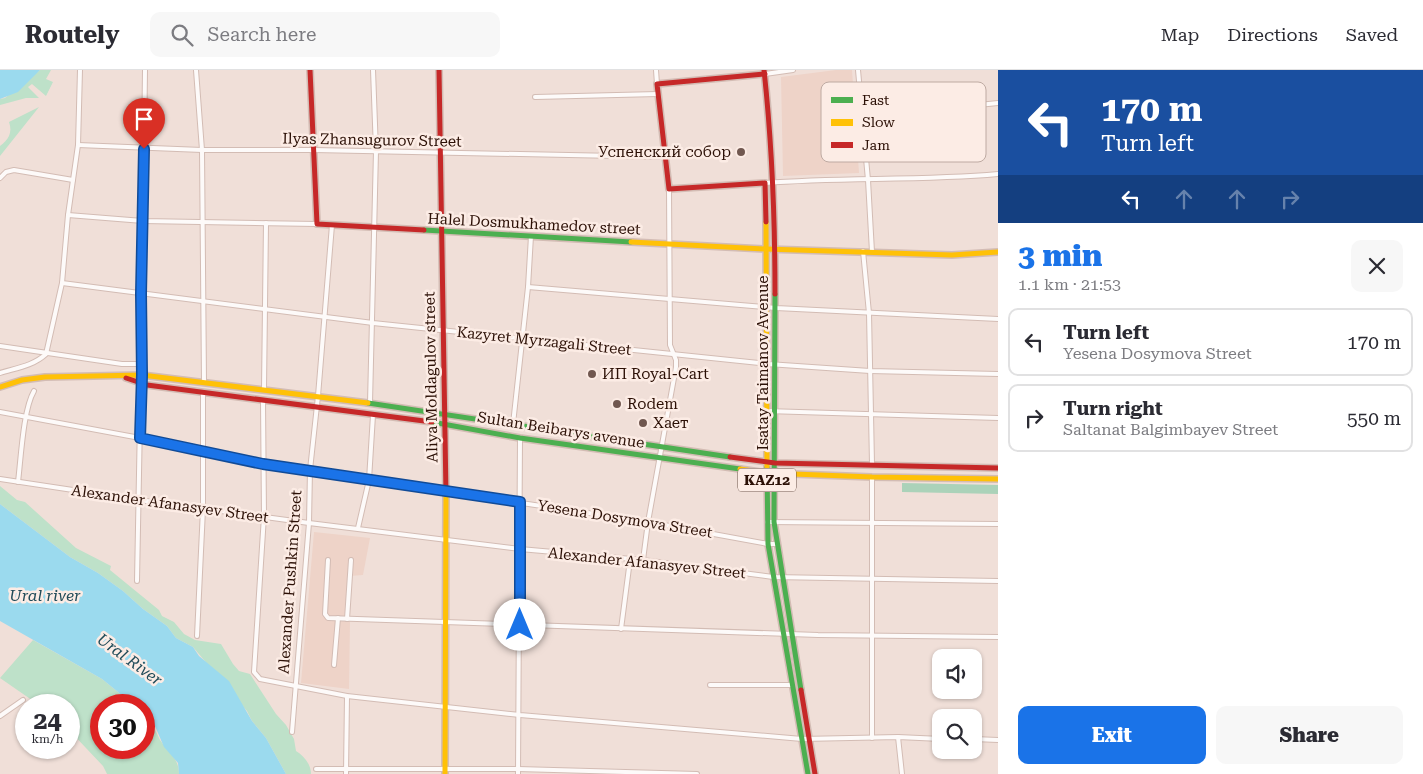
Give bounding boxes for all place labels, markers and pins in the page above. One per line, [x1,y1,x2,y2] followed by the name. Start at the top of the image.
[123,98,165,149] pin
[598,143,731,161] place label: Успенский собор
[735,146,747,158] marker: Успенский собор
[602,365,709,383] place label: ИП Royal-Cart
[586,368,598,380] marker: ИП Royal-Cart
[627,395,678,413] place label: Rodem
[611,398,623,410] marker: Rodem
[653,414,689,432] place label: Хает
[637,417,649,429] marker: Хает

